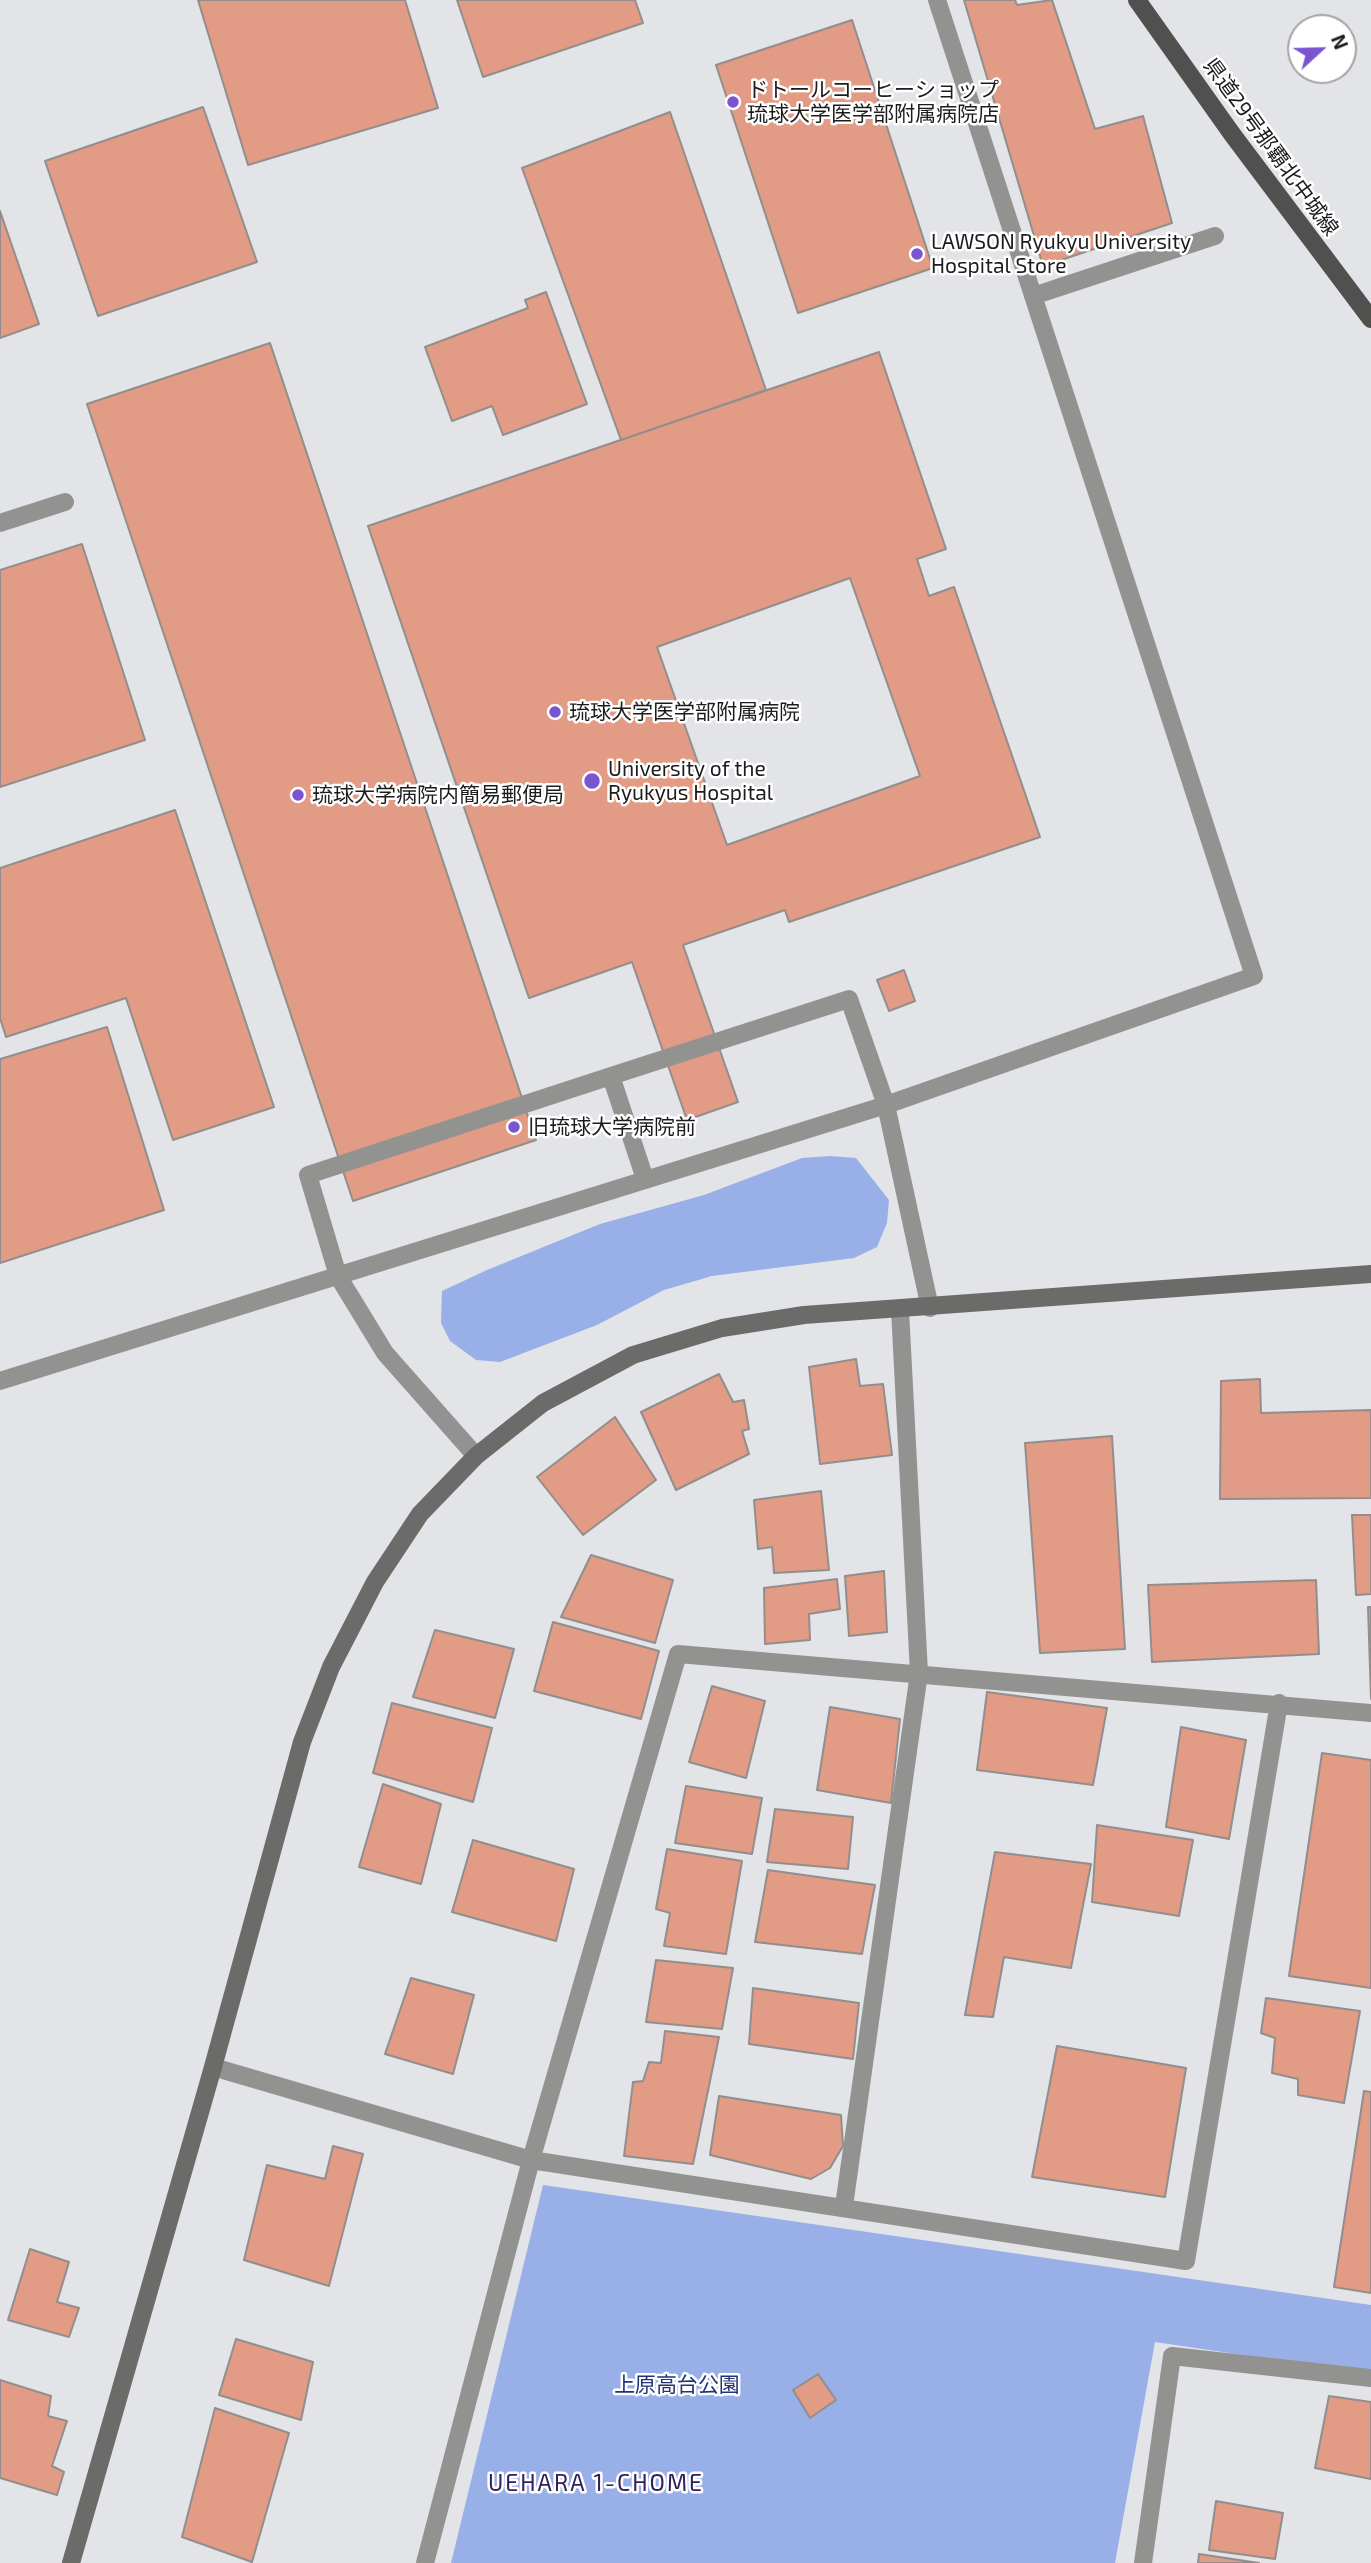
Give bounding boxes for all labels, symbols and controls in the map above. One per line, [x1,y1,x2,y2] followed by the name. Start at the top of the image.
[1287,14,1357,84] north arrow
[1327,31,1353,52] text: N
[1198,54,1344,240] street label: 県道29号那覇北中城線
[747,77,999,127] place label: ドトールコーヒーショップ 琉球大学医学部附属病院店
[725,94,741,110] marker: ドトールコーヒーショップ 琉球大学医学部附属病院店
[931,229,1191,279] place label: LAWSON Ryukyu University Hospital Store
[909,246,925,262] marker: LAWSON Ryukyu University Hospital Store
[569,699,800,725] place label: 琉球大学医学部附属病院
[547,704,563,720] marker: 琉球大学医学部附属病院
[608,756,773,806] place label: University of the Ryukyus Hospital
[582,771,602,791] marker: University of the Ryukyus Hospital
[312,782,564,808] place label: 琉球大学病院内簡易郵便局
[290,787,306,803] marker: 琉球大学病院内簡易郵便局
[528,1114,696,1140] place label: 旧琉球大学病院前
[506,1119,522,1135] marker: 旧琉球大学病院前
[614,2372,740,2398] park label: 上原高台公園
[490,2469,702,2497] district label: UEHARA 1-CHOME

